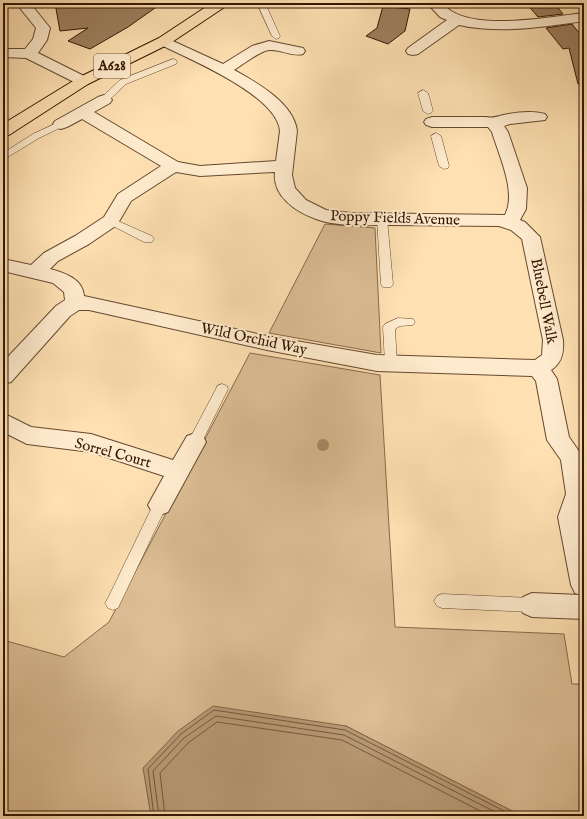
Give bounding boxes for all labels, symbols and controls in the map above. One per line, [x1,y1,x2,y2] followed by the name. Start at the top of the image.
[94,54,130,78] road number: A628
[330,206,460,230] street label: Poppy Fields Avenue
[526,256,562,346] street label: Bluebell Walk
[199,318,310,360] street label: Wild Orchid Way
[73,434,153,472] street label: Sorrel Court

